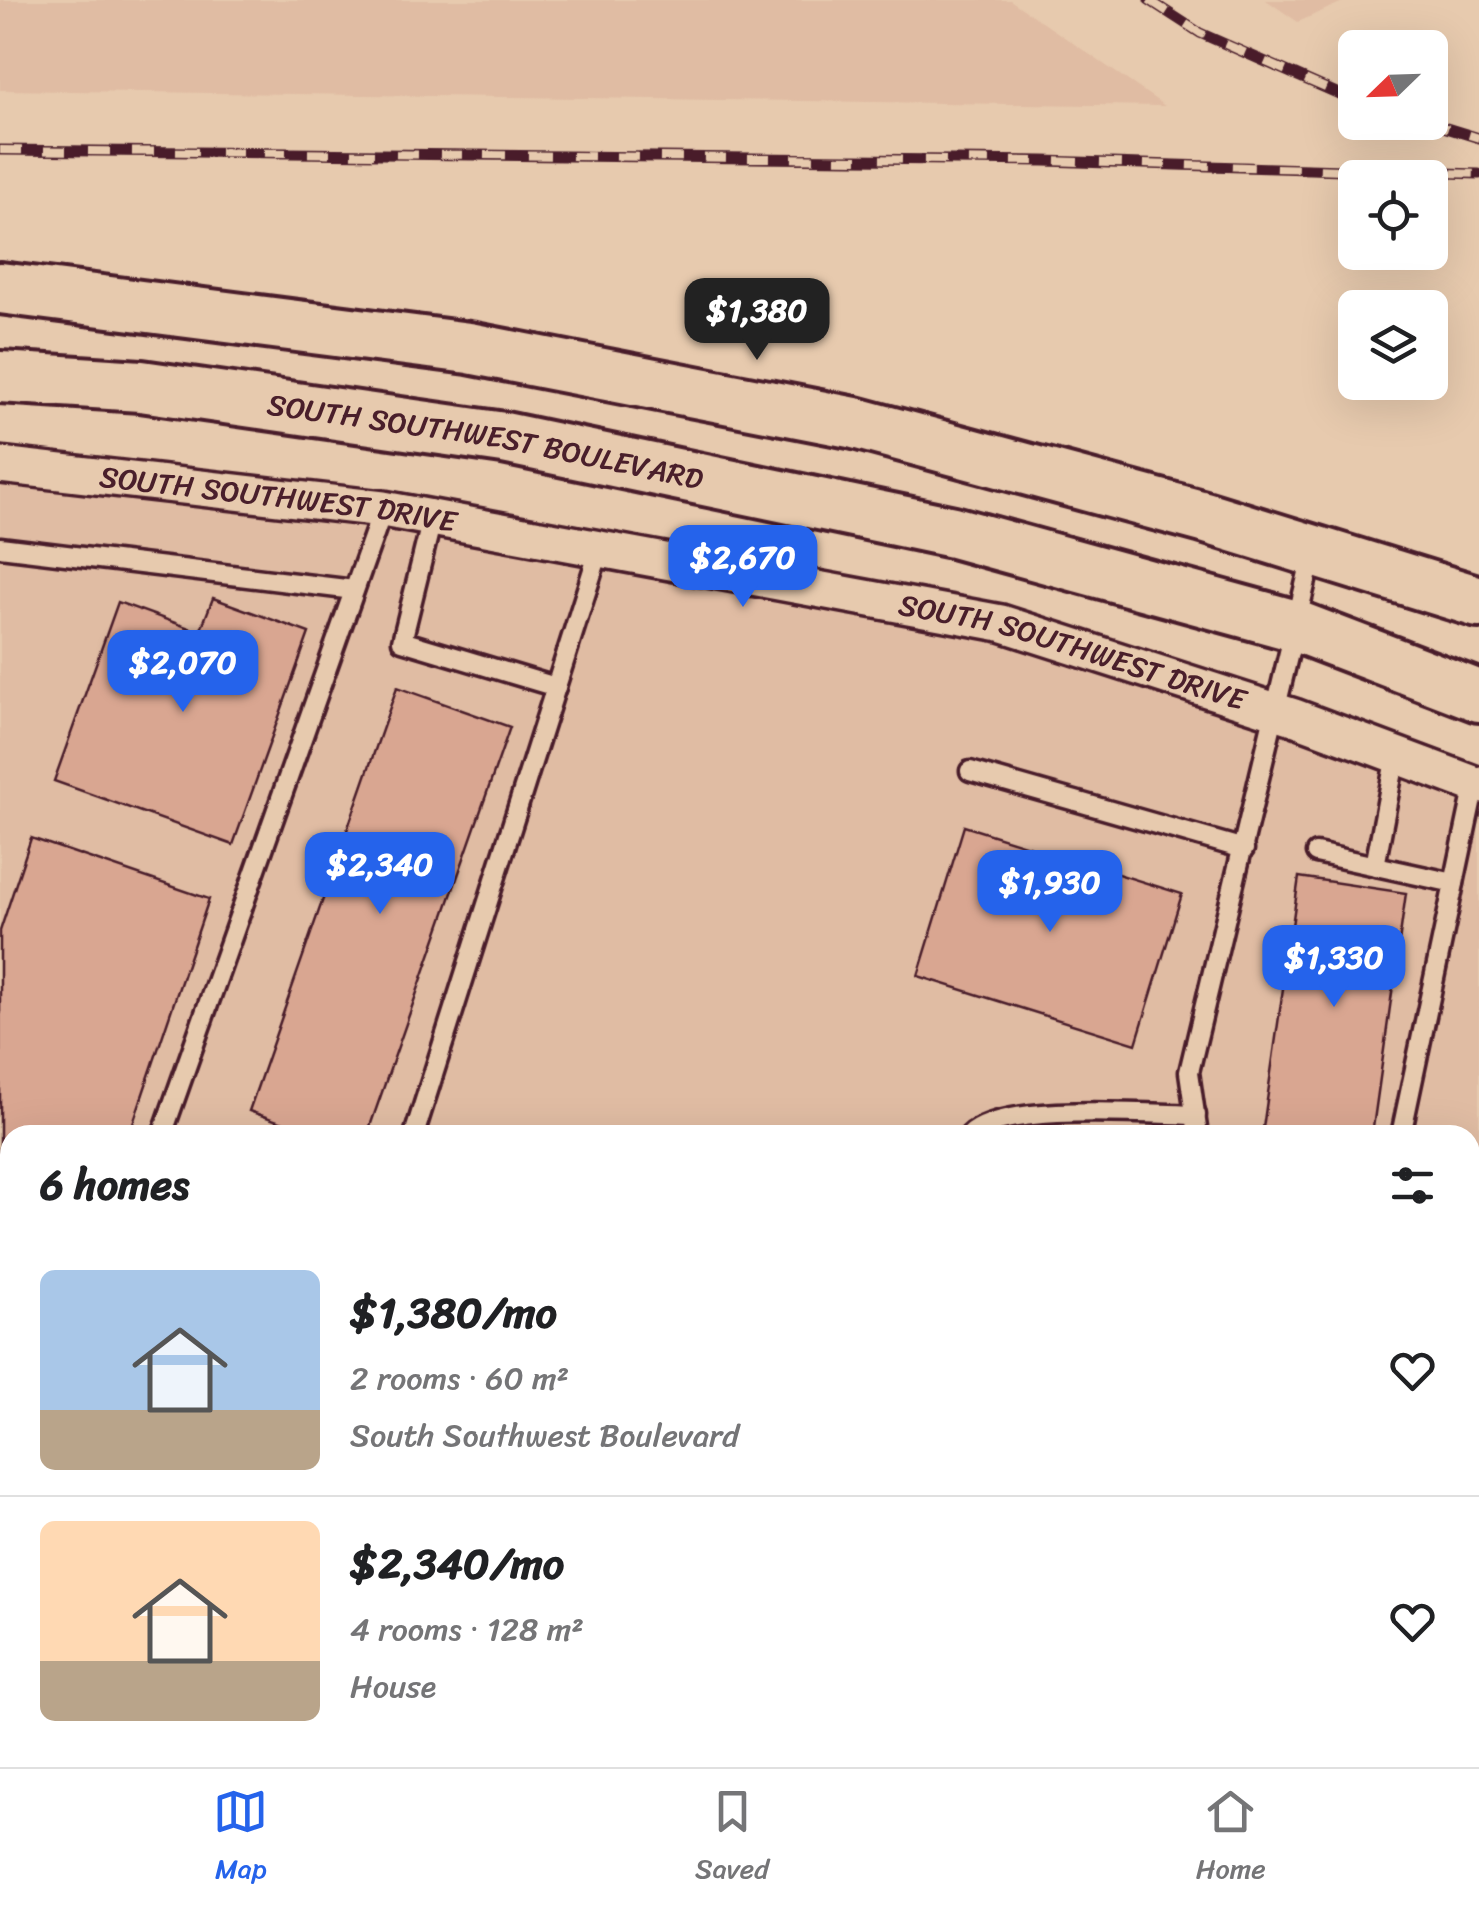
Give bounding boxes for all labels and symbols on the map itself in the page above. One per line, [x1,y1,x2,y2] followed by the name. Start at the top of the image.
[1338,30,1448,140] north arrow
[676,278,838,363] pin: $1,380
[264,377,708,506] street label: SOUTH SOUTHWEST BOULEVARD
[96,450,463,549] street label: SOUTH SOUTHWEST DRIVE
[662,525,824,610] pin: $2,670
[894,578,1255,728] street label: SOUTH SOUTHWEST DRIVE
[102,630,264,715] pin: $2,070
[299,832,461,917] pin: $2,340
[969,850,1131,935] pin: $1,930
[1253,925,1415,1010] pin: $1,330

